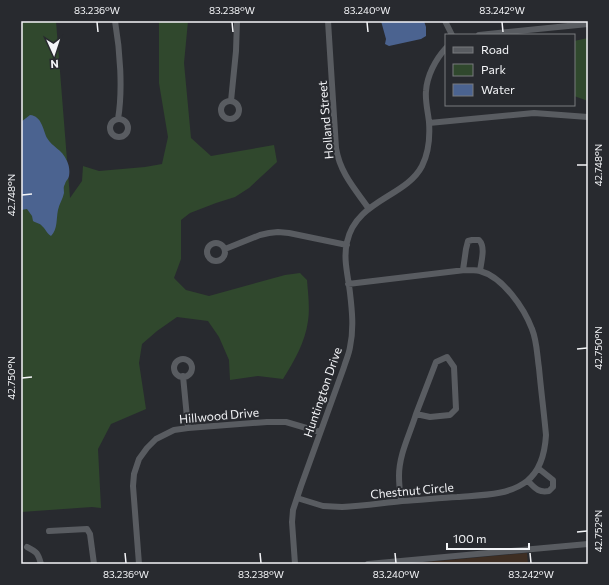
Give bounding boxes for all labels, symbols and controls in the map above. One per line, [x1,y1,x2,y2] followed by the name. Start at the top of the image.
[74,4,120,16] text: 83.236°W
[209,4,255,16] text: 83.238°W
[344,4,390,16] text: 83.240°W
[479,4,525,16] text: 83.242°W
[34,34,74,74] north arrow
[445,34,575,106] legend
[481,42,509,56] text: Road
[50,58,59,71] text: N
[481,62,507,76] text: Park
[315,80,335,160] street label: Holland Street
[481,82,515,96] text: Water
[592,144,604,186] text: 42.748°N
[5,174,17,216] text: 42.748°N
[592,326,604,370] text: 42.750°N
[300,345,344,439] street label: Huntington Drive
[5,356,17,400] text: 42.750°N
[178,405,260,425] street label: Hillwood Drive
[370,479,454,501] street label: Chestnut Circle
[592,510,604,552] text: 42.752°N
[447,525,529,551] scale bar
[453,531,487,545] text: 100 m
[103,568,149,580] text: 83.236°W
[238,568,284,580] text: 83.238°W
[373,568,419,580] text: 83.240°W
[508,568,554,580] text: 83.242°W

